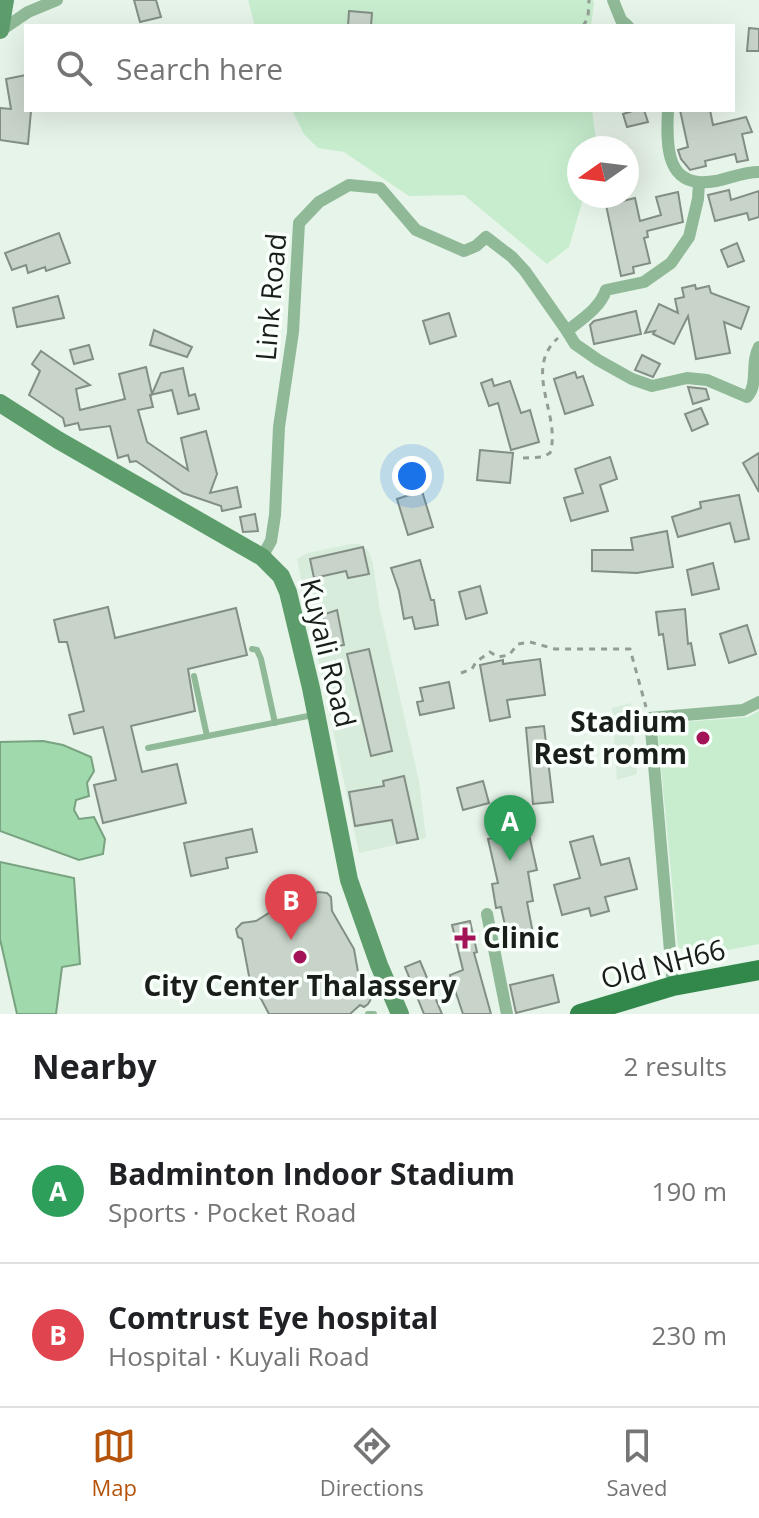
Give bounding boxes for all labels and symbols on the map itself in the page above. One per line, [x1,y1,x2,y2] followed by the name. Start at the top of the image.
[567,136,639,208] north arrow
[246,232,294,362] street label: Link Road
[392,456,432,496] your location
[292,574,366,731] street label: Kuyali Road
[534,702,687,772] place label: Stadium Rest romm
[694,729,712,747] marker: Stadium Rest romm
[484,795,536,861] pin: A
[265,874,317,940] pin: B
[483,918,559,956] place label: Clinic
[454,927,476,949] marker: Clinic
[597,929,729,997] street label: Old NH66
[291,948,309,966] marker: City Center Thalassery
[143,966,457,1004] place label: City Center Thalassery

